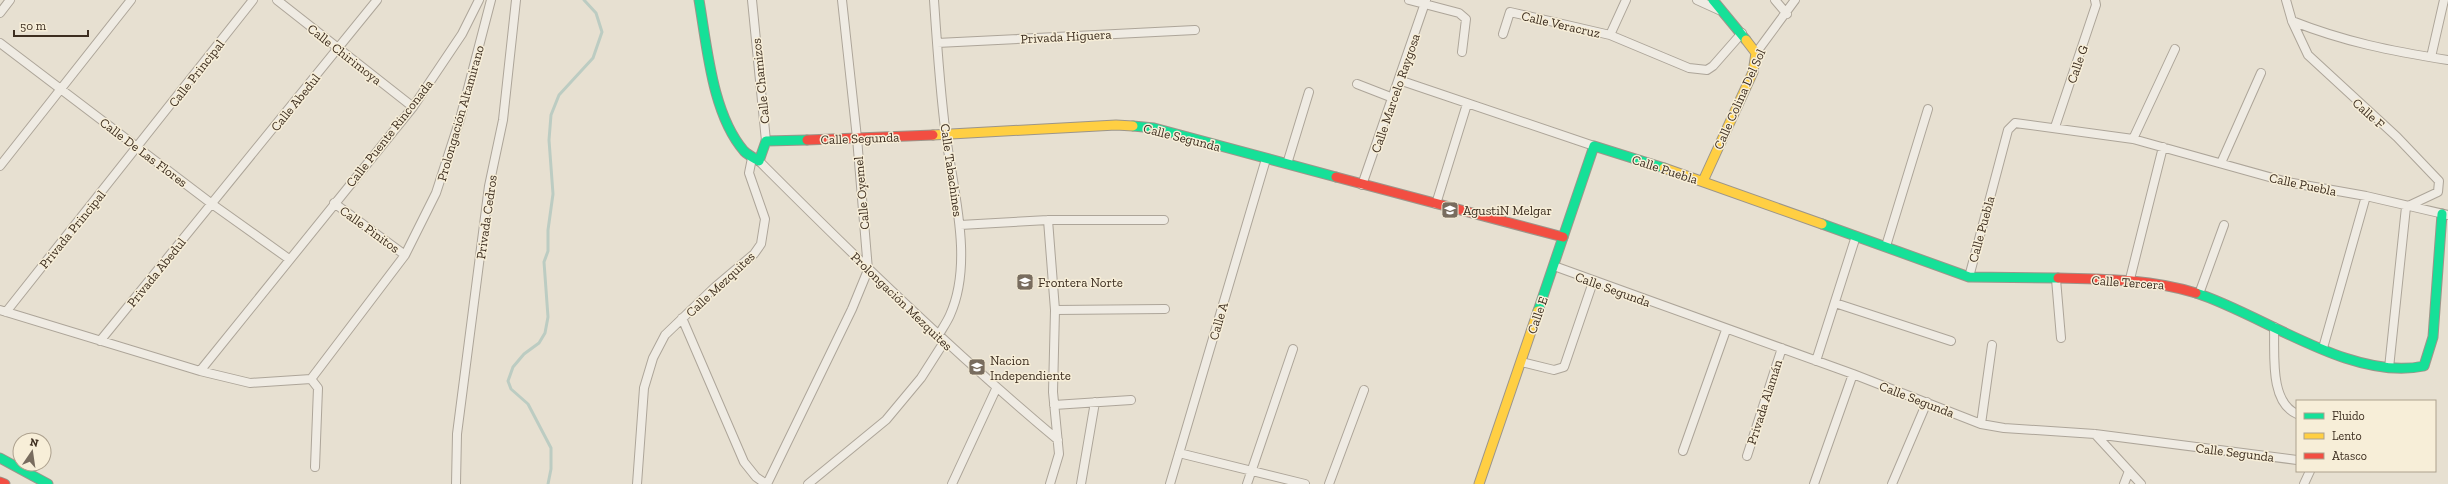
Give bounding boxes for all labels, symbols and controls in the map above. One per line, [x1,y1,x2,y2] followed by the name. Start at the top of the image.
[1520,8,1602,41] street label: Calle Veracruz
[14,12,88,38] scale bar
[20,19,47,33] text: 50 m
[305,21,385,88] street label: Calle Chirimoya
[1020,27,1113,46] street label: Privada Higuera
[1368,31,1423,155] street label: Calle Marcelo Raygosa
[165,36,228,110] street label: Calle Principal
[749,37,772,124] street label: Calle Chamizos
[434,43,487,183] street label: Prolongación Altamirano
[2064,43,2091,85] street label: Calle G
[1711,46,1769,152] street label: Calle Colina Del Sol
[268,70,323,134] street label: Calle Abedul
[343,76,436,190] street label: Calle Puente Rinconada
[2350,95,2388,132] street label: Calle F
[97,115,191,190] street label: Calle De Las Flores
[1142,121,1223,154] street label: Calle Segunda
[938,123,965,218] street label: Calle Tabachines
[820,130,900,147] street label: Calle Segunda
[1630,152,1700,187] street label: Calle Puebla
[851,155,872,230] street label: Calle Oyemel
[2268,170,2339,199] street label: Calle Puebla
[473,174,500,260] street label: Privada Cedros
[36,187,109,271] street label: Privada Principal
[1965,194,1998,264] street label: Calle Puebla
[1440,200,1460,220] school or university icon: AgustiN Melgar
[337,203,403,256] street label: Calle Pinitos
[1463,203,1552,218] place label: AgustiN Melgar
[124,234,189,310] street label: Privada Abedul
[683,249,758,320] street label: Calle Mezquites
[848,249,956,354] street label: Prolongación Mezquites
[1573,269,1653,310] street label: Calle Segunda
[1015,272,1035,292] school or university icon: Frontera Norte
[2091,272,2166,293] street label: Calle Tercera
[1038,275,1123,290] place label: Frontera Norte
[1524,294,1551,336] street label: Calle E
[1206,300,1231,342] street label: Calle A
[990,353,1071,383] place label: Nacion Independiente
[967,357,987,377] school or university icon: Nacion Independiente
[1744,357,1785,446] street label: Privada Alamán
[1877,378,1957,421] street label: Calle Segunda
[2296,400,2436,472] legend
[2332,409,2365,423] text: Fluido
[2332,429,2362,443] text: Lento
[12,432,52,472] north arrow
[29,435,40,450] text: N
[2195,440,2276,465] street label: Calle Segunda
[2332,449,2367,463] text: Atasco

